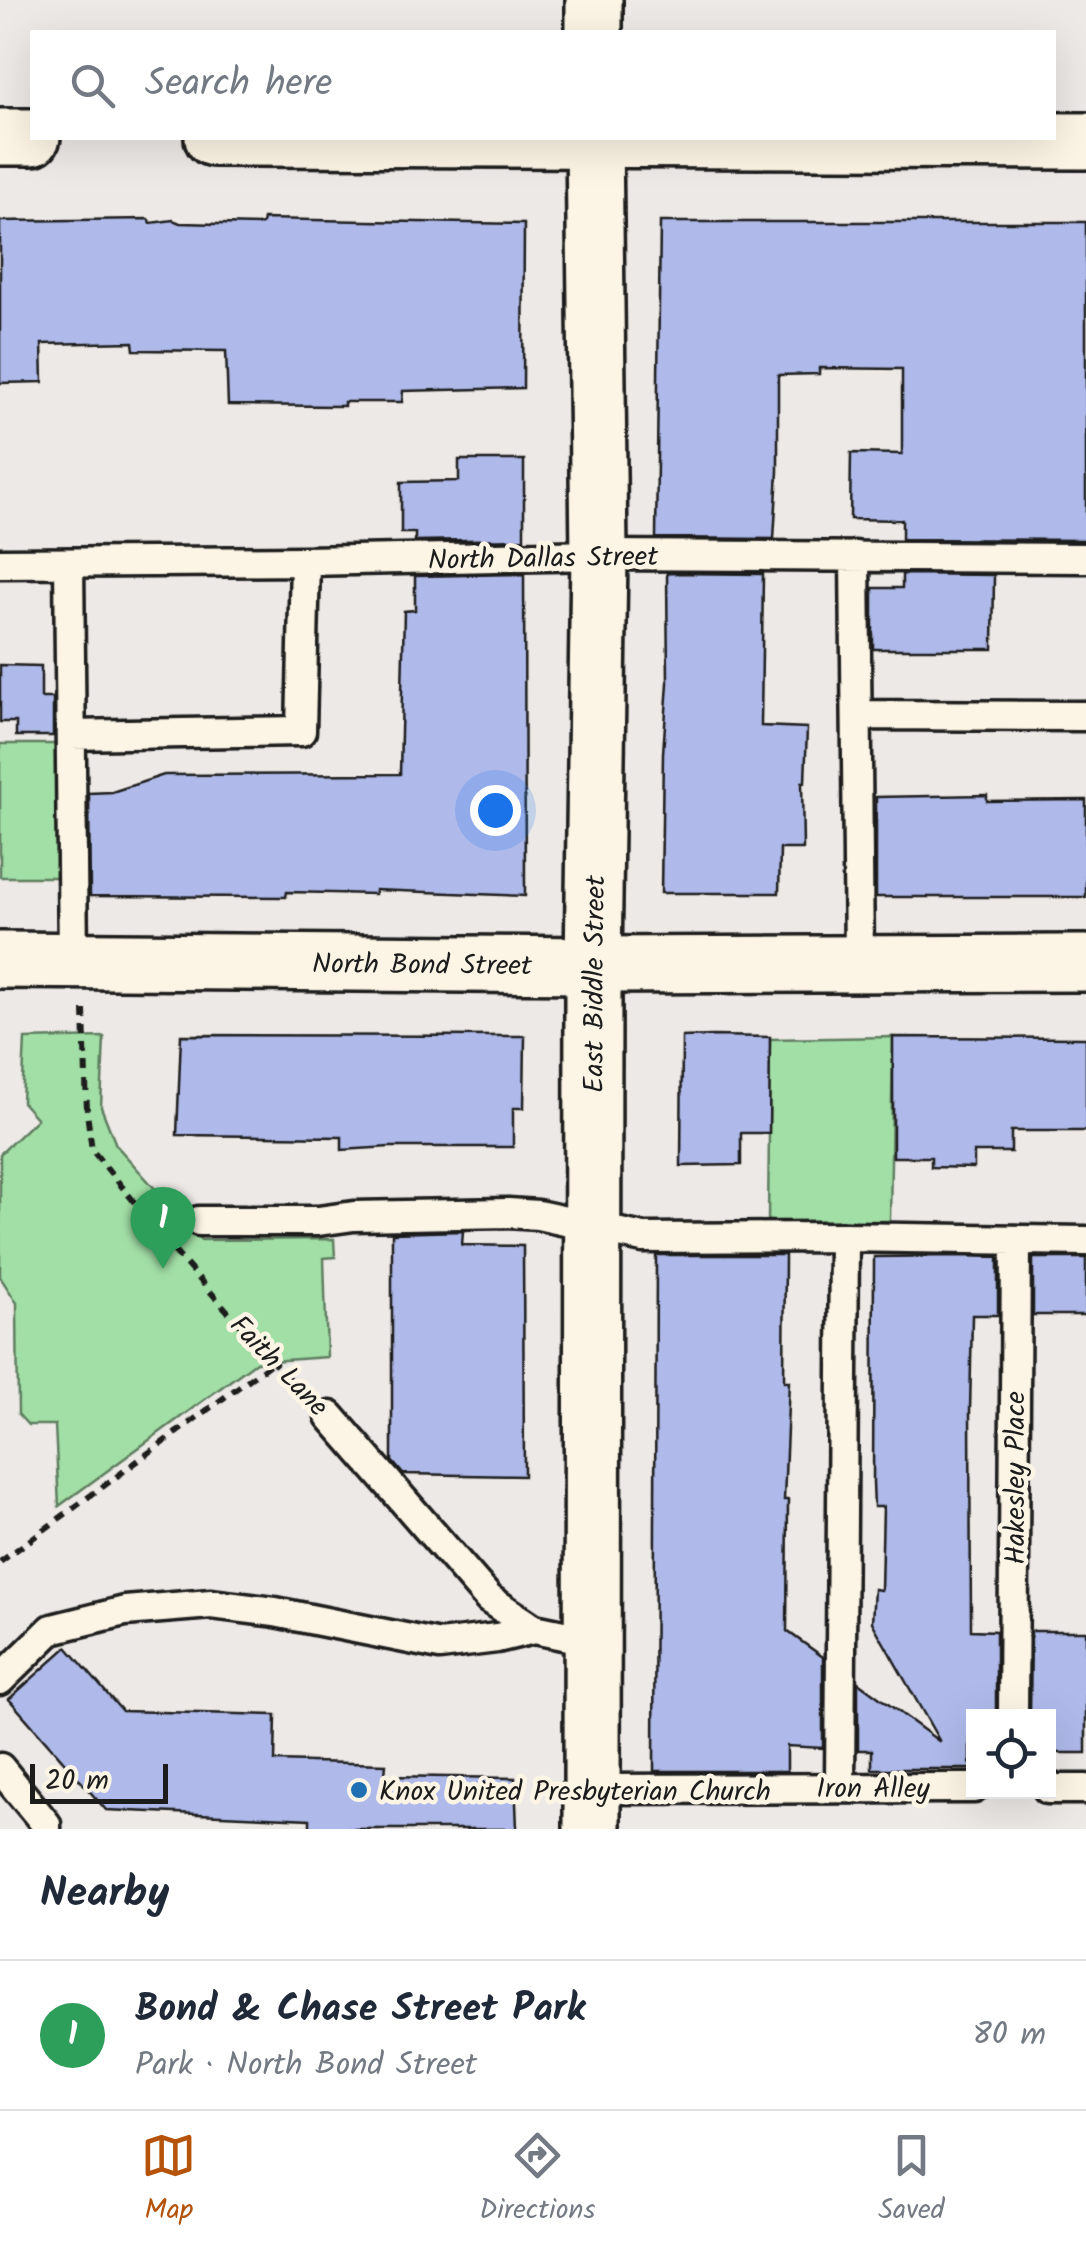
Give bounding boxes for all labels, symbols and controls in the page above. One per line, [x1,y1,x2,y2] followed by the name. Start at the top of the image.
[30,30,1056,140] search box
[145,55,332,115] text: Search here
[65,58,120,113] icon: search
[428,535,660,584] street label: North Dallas Street
[470,785,521,836] your location
[573,874,619,1093] street label: East Biddle Street
[312,943,533,989] street label: North Bond Street
[130,1186,196,1269] pin: 1
[218,1305,339,1428] street label: Faith Lane
[994,1391,1039,1565] street label: Hakesley Place
[966,1709,1056,1799] map controls
[966,1709,1056,1799] button: locate
[30,1759,168,1804] scale bar
[45,1759,109,1804] text: 20 m
[816,1767,930,1812] street label: Iron Alley
[379,1770,771,1815] place label: Knox United Presbyterian Church
[348,1779,370,1801] marker: Knox United Presbyterian Church
[40,1861,169,1928] text: Nearby
[135,1980,585,2040] text: Bond & Chase Street Park
[68,2010,77,2061] text: 1
[972,2010,1046,2061] text: 80 m
[135,2040,477,2091] text: Park · North Bond Street
[141,2128,196,2233] tab: Map
[479,2128,595,2233] tab: Directions
[878,2128,945,2233] tab: Saved

